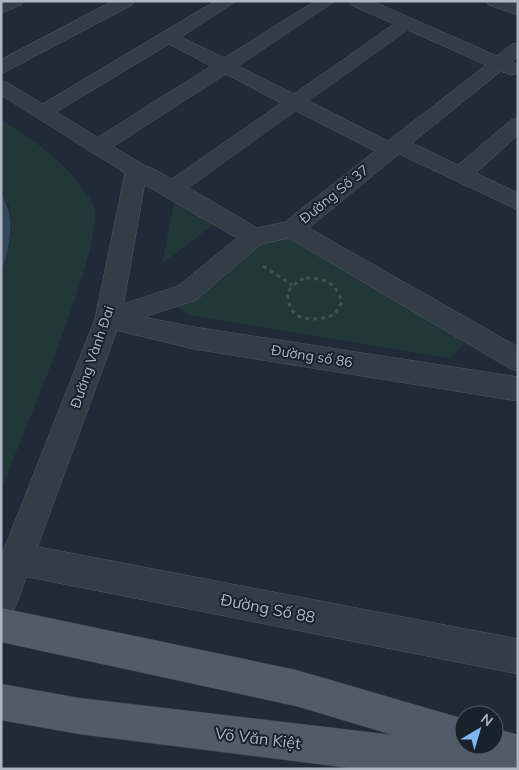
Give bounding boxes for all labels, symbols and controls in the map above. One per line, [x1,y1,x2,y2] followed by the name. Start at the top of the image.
[296,161,372,227] street label: Đường Số 37
[66,303,118,411] street label: Đường Vành Đai
[270,341,354,371] street label: Đường số 86
[219,589,317,627] street label: Đường Số 88
[454,705,504,755] north arrow
[477,709,497,730] text: N
[214,723,302,753] street label: Võ Văn Kiệt

